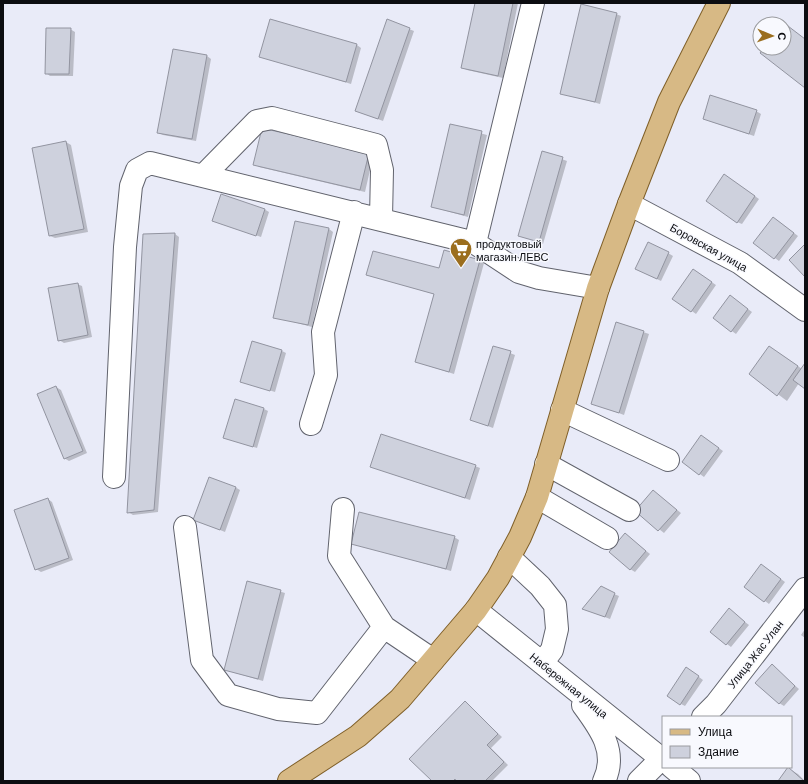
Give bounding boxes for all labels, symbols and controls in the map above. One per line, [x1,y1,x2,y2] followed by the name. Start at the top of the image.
[752,16,792,56] north arrow
[776,32,789,41] text: С
[668,220,751,274] street label: Боровская улица
[448,236,474,269] supermarket icon: продуктовый магазин ЛЕВС
[476,237,548,263] place label: продуктовый магазин ЛЕВС
[725,618,785,690] street label: Улица Жас Улан
[527,650,611,721] street label: Набережная улица
[662,716,792,768] legend
[698,724,732,739] text: Улица
[698,744,739,759] text: Здание

